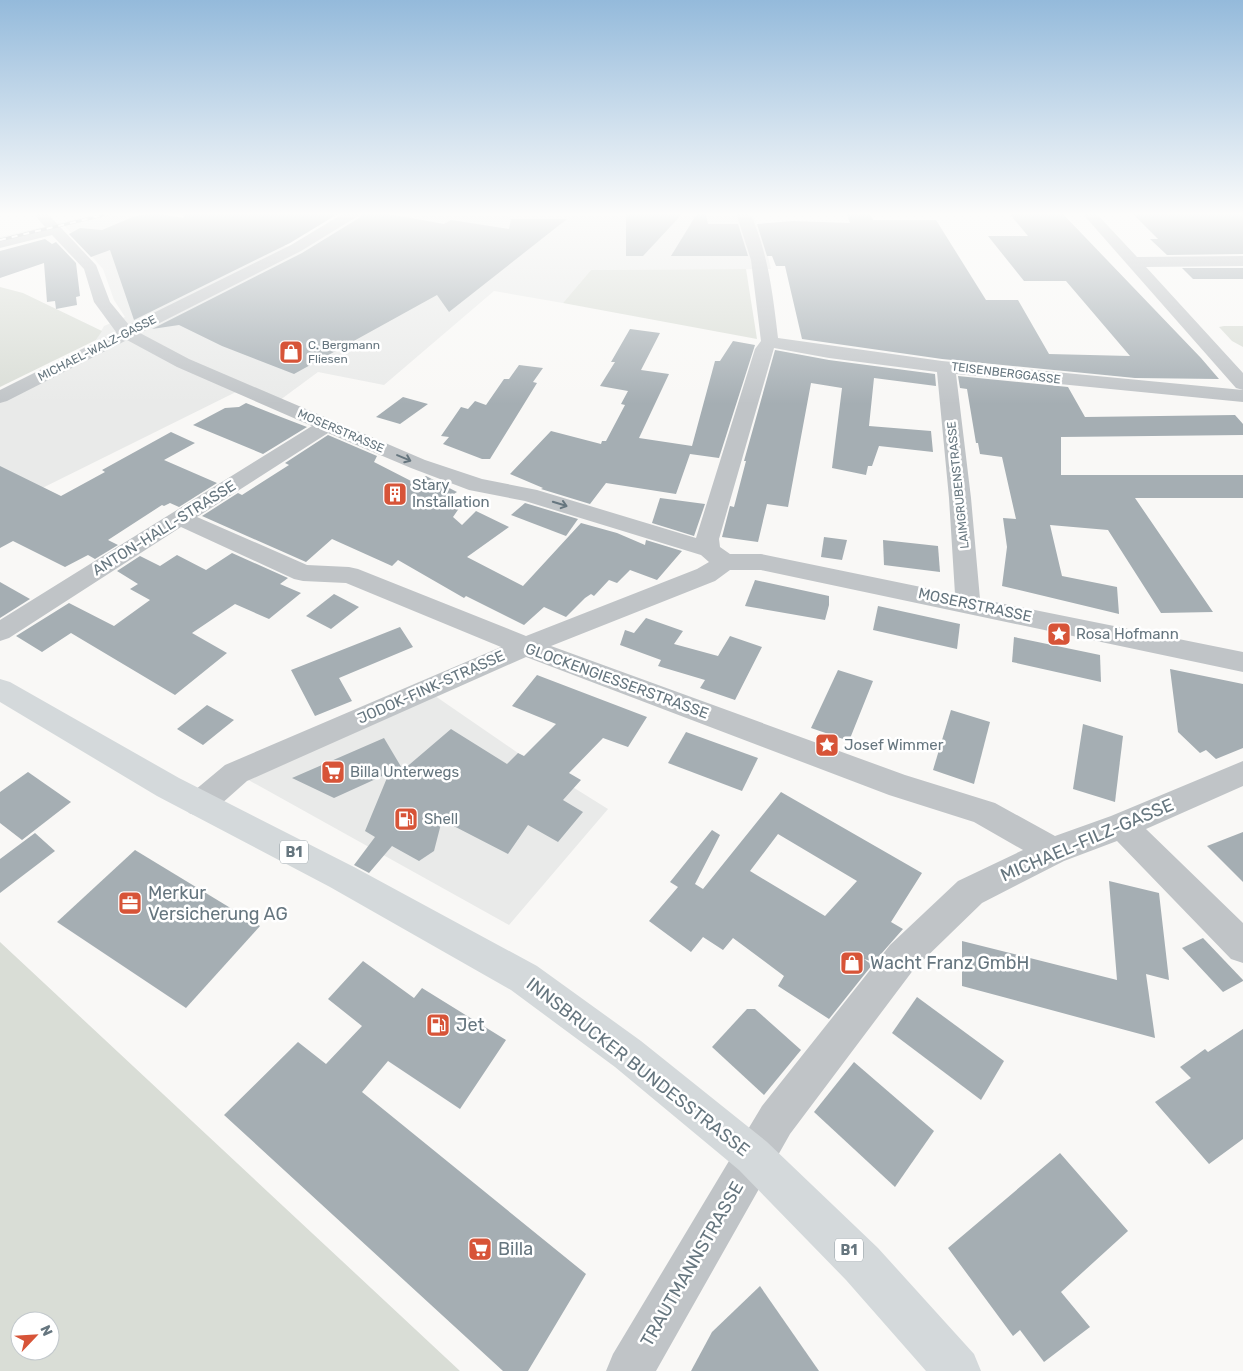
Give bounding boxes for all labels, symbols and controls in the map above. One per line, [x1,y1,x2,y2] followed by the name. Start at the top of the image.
[36,312,158,384] street label: MICHAEL-WALZ-GASSE
[308,338,380,366] place label: C. Bergmann Fliesen
[278,339,304,365] shop icon: C. Bergmann Fliesen
[951,359,1061,387] street label: TEISENBERGGASSE
[296,406,386,456] street label: MOSERSTRASSE
[944,421,972,549] street label: LAIMGRUBENSTRASSE
[396,454,411,464] one-way arrow
[89,476,239,580] street label: ANTON-HALL-STRASSE
[412,476,490,511] place label: Stary Installation
[382,481,408,507] building icon: Stary Installation
[551,499,567,509] one-way arrow
[917,584,1033,626] street label: MOSERSTRASSE
[1046,621,1072,647] place icon: Rosa Hofmann
[1076,625,1179,643] place label: Rosa Hofmann
[523,639,711,723] street label: GLOCKENGIESSERSTRASSE
[355,646,507,728] street label: JODOK-FINK-STRASSE
[814,732,840,758] place icon: Josef Wimmer
[844,736,944,754] place label: Josef Wimmer
[320,759,346,785] supermarket icon: Billa Unterwegs
[350,763,460,781] place label: Billa Unterwegs
[997,794,1177,886] street label: MICHAEL-FILZ-GASSE
[393,806,419,832] fuel station icon: Shell
[424,810,458,828] place label: Shell
[280,840,308,864] road number: B1
[148,882,288,925] place label: Merkur Versicherung AG
[117,890,143,916] office icon: Merkur Versicherung AG
[839,950,865,976] shop icon: Wacht Franz GmbH
[870,952,1029,974] place label: Wacht Franz GmbH
[522,973,754,1161] street label: INNSBRUCKER BUNDESSTRASSE
[425,1012,451,1038] fuel station icon: Jet
[456,1014,484,1036] place label: Jet
[636,1178,748,1350] street label: TRAUTMANNSTRASSE
[467,1236,493,1262] supermarket icon: Billa
[498,1238,533,1260] place label: Billa
[835,1238,863,1262] road number: B1
[10,1311,60,1361] north arrow
[36,1323,56,1339] text: N

